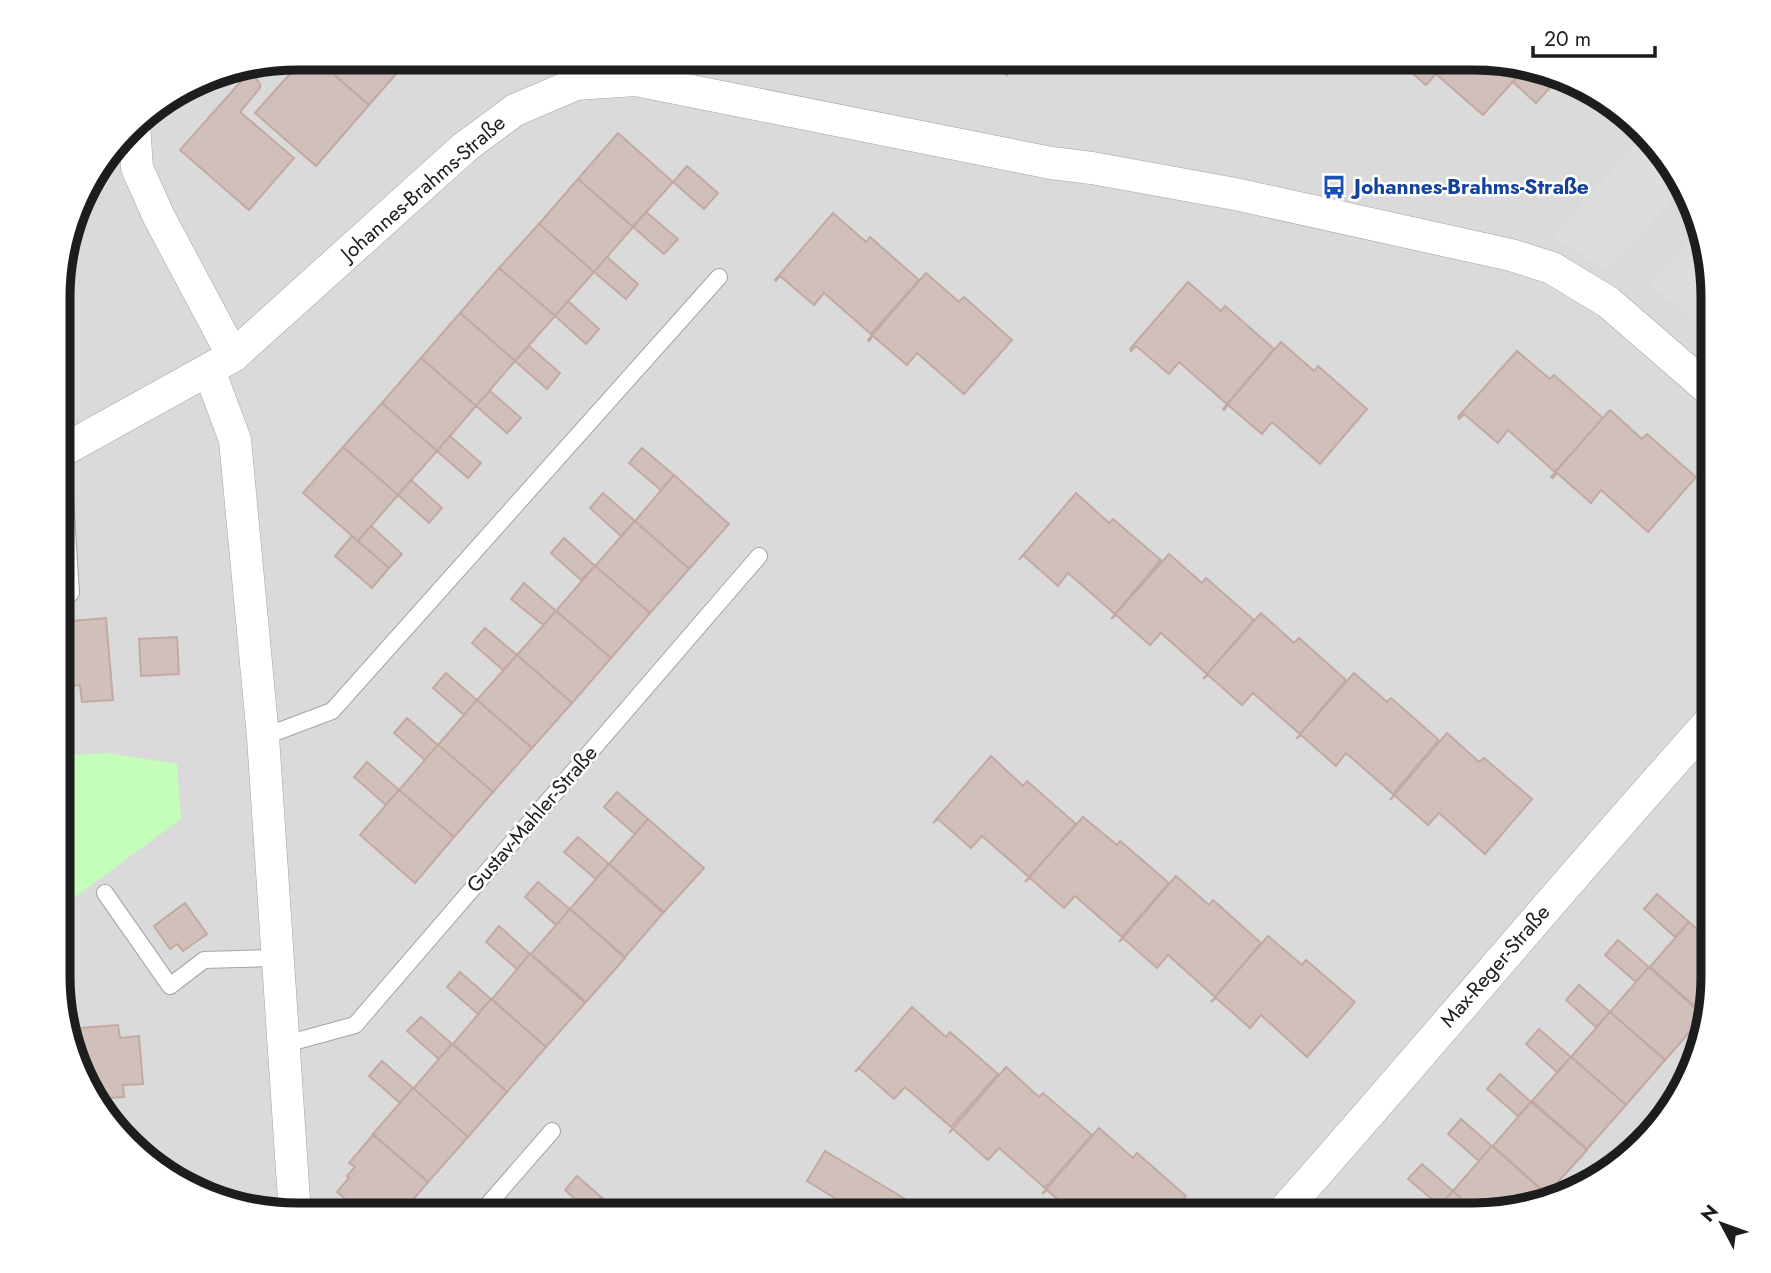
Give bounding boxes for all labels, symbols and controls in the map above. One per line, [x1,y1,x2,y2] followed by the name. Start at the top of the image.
[1533,14,1656,58] scale bar
[1544,24,1591,54] text: 20 m
[332,108,512,270] street label: Johannes-Brahms-Straße
[1350,172,1589,202] place label: Johannes-Brahms-Straße
[1320,173,1348,201] bus stop icon: Johannes-Brahms-Straße
[460,739,605,899] street label: Gustav-Mahler-Straße
[1433,898,1557,1034] street label: Max-Reger-Straße
[1687,1189,1757,1259] north arrow
[1694,1199,1725,1228] text: N

